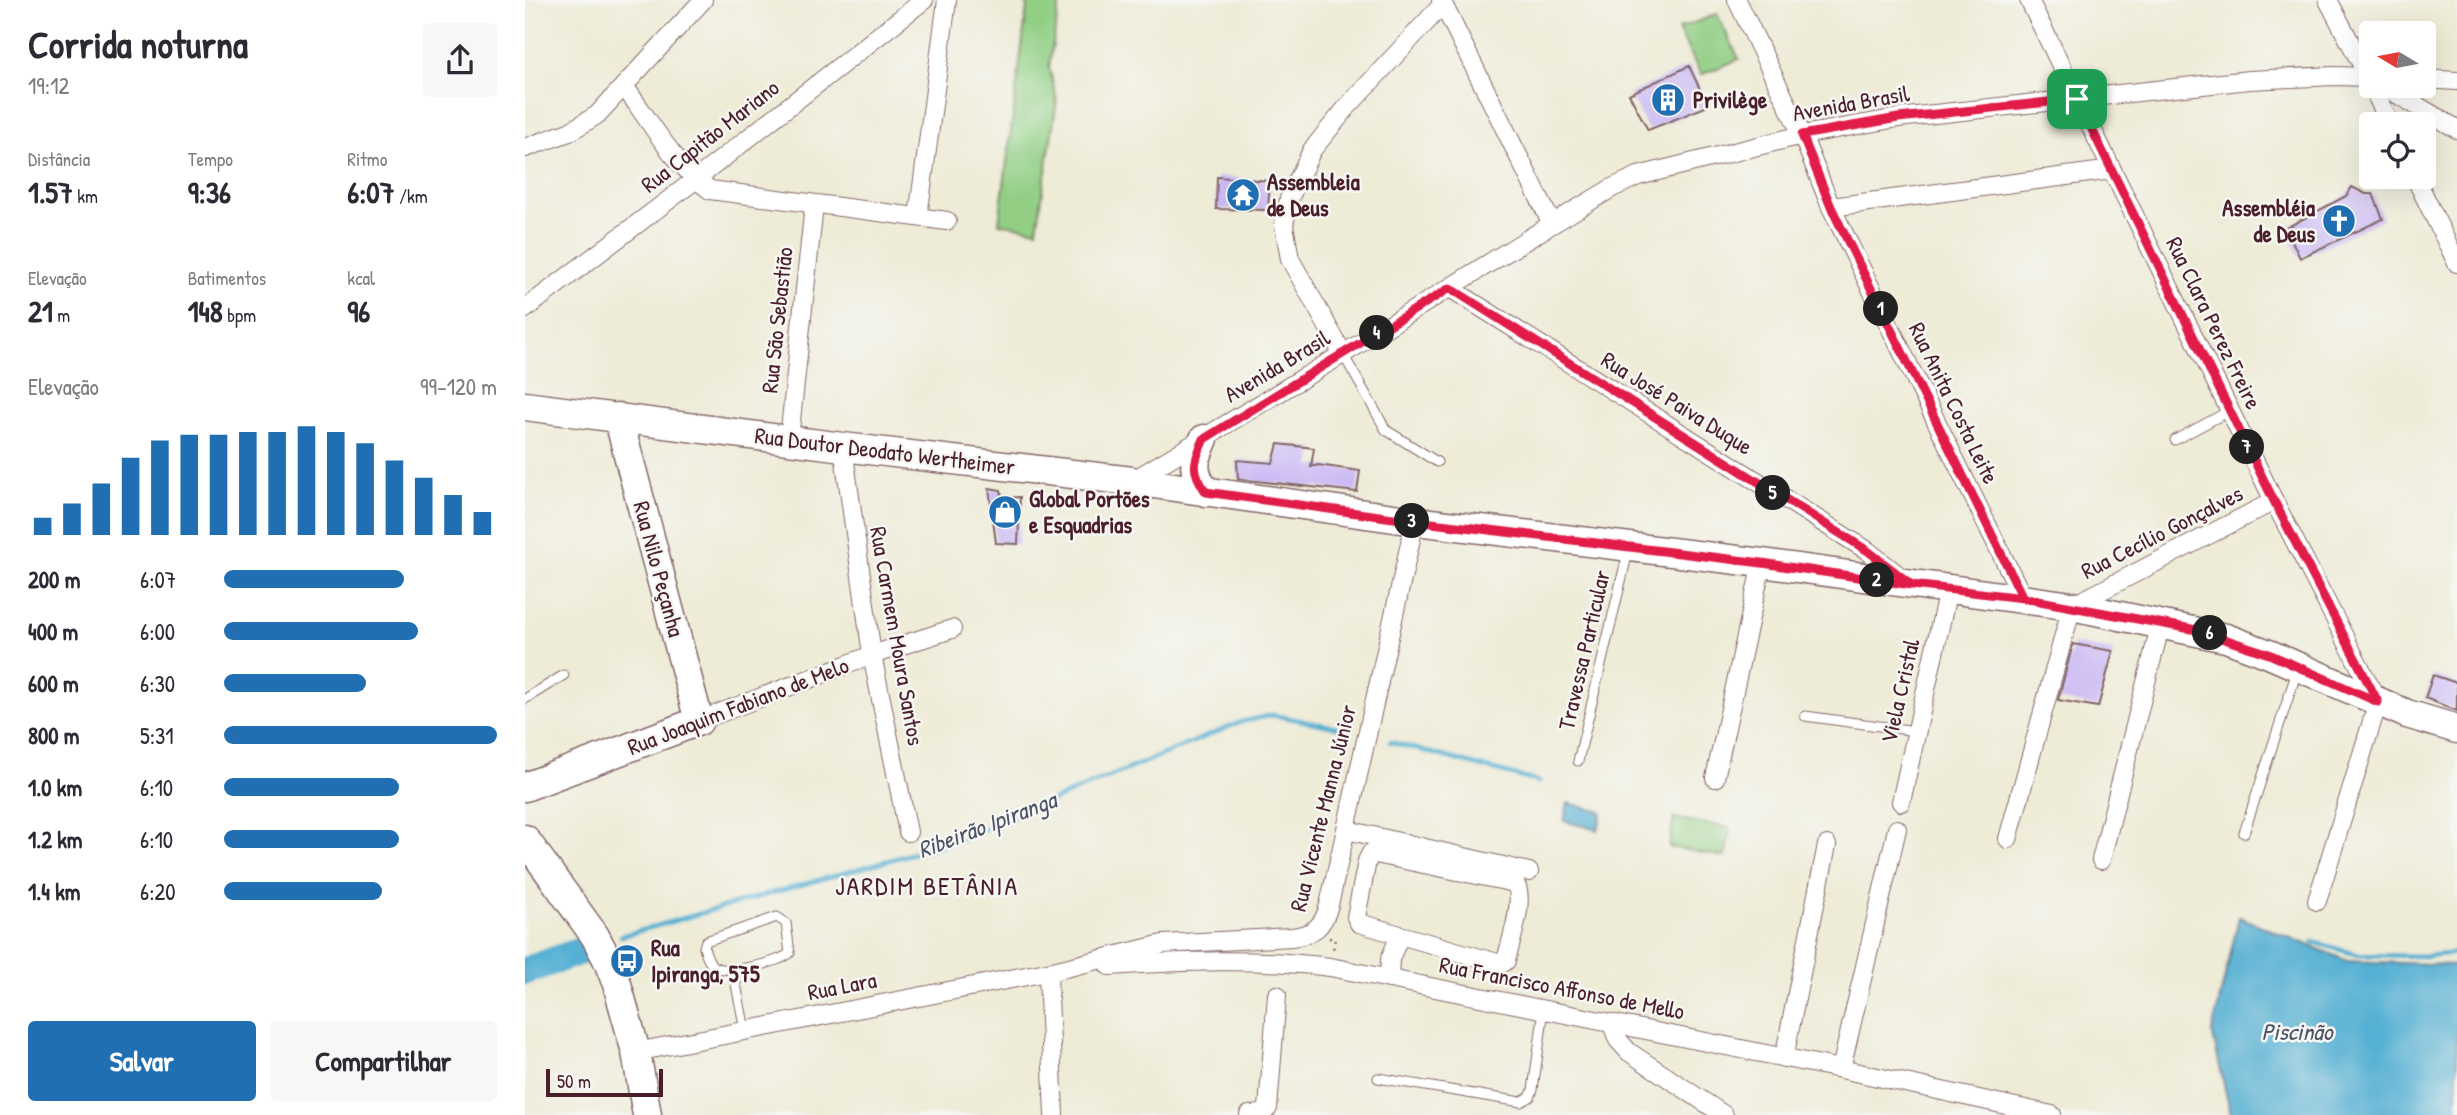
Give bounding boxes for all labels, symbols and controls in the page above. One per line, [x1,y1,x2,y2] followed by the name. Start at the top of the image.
[28,18,248,70] text: Corrida noturna
[2359,21,2436,98] north arrow
[2359,21,2436,189] map controls
[423,23,497,97] button: share
[2047,69,2107,129] pin
[28,70,69,101] text: 19:12
[634,72,785,199] street label: Rua Capitão Mariano
[1790,77,1913,128] street label: Avenida Brasil
[2058,80,2096,118] icon: arrive
[1649,81,1687,119] building icon: Privilège
[1693,84,1768,116] place label: Privilège
[2359,112,2436,189] button: locate
[28,146,90,172] text: Distância
[188,146,233,172] text: Tempo
[347,146,387,172] text: Ritmo
[1267,166,1360,223] place label: Assembleia de Deus
[28,172,73,212] text: 1.57
[188,172,231,212] text: 9:36
[347,172,395,212] text: 6:07
[1224,176,1262,214] temple icon: Assembleia de Deus
[73,183,98,209] text: km
[395,183,428,209] text: /km
[2222,192,2315,249] place label: Assembléia de Deus
[2320,202,2358,240] church icon: Assembléia de Deus
[2159,231,2270,414] street label: Rua Clara Perez Freire
[753,245,800,394] street label: Rua São Sebastião
[28,265,87,291] text: Elevação
[188,265,266,291] text: Batimentos
[347,265,375,291] text: kcal
[28,291,53,331] text: 21
[188,291,223,331] text: 148
[347,291,370,331] text: 96
[1863,292,1899,326] pin: 1
[1877,295,1884,321] text: 1
[53,302,70,328] text: m
[223,302,256,328] text: bpm
[1359,316,1395,350] pin: 4
[1902,317,2007,489] street label: Rua Anita Costa Leite
[1373,319,1380,345] text: 4
[1218,321,1336,409] street label: Avenida Brasil
[1596,344,1759,462] street label: Rua José Paiva Duque
[28,371,99,402] text: Elevação
[420,371,497,402] text: 99–120 m
[753,419,1017,482] street label: Rua Doutor Deodato Wertheimer
[2229,430,2265,464] pin: 7
[2242,433,2251,459] text: 7
[1755,476,1791,510] pin: 5
[2076,477,2248,586] street label: Rua Cecílio Gonçalves
[1768,479,1777,505] text: 5
[1029,483,1150,541] place label: Global Portões e Esquadrias
[986,493,1024,531] shop icon: Global Portões e Esquadrias
[626,498,692,640] street label: Rua Nilo Peçanha
[1395,504,1429,538] pin: 3
[1407,507,1416,533] text: 3
[863,524,932,748] street label: Rua Carmem Moura Santos
[1859,562,1895,598] pin: 2
[28,564,80,595] text: 200 m
[140,564,176,595] text: 6:07
[1872,566,1881,592] text: 2
[1550,567,1617,733] street label: Travessa Particular
[28,616,78,647] text: 400 m
[140,616,175,647] text: 6:00
[2193,616,2227,650] pin: 6
[2206,619,2213,645] text: 6
[1872,635,1927,746] street label: Viela Cristal
[623,649,853,762] street label: Rua Joaquim Fabiano de Melo
[28,668,79,699] text: 600 m
[140,668,175,699] text: 6:30
[1282,701,1363,915] street label: Rua Vicente Manna Júnior
[28,720,80,751] text: 800 m
[140,720,174,751] text: 5:31
[28,772,82,803] text: 1.0 km
[140,772,173,803] text: 6:10
[913,782,1063,866] water label: Ribeirão Ipiranga
[28,824,83,855] text: 1.2 km
[140,824,173,855] text: 6:10
[835,868,1019,903] district label: JARDIM BETÂNIA
[28,876,80,907] text: 1.4 km
[140,876,176,907] text: 6:20
[651,932,760,990] place label: Rua Ipiranga, 575
[608,942,646,980] bus stop icon: Rua Ipiranga, 575
[1437,949,1687,1026] street label: Rua Francisco Affonso de Mello
[805,964,879,1007] street label: Rua Lara
[2262,1015,2335,1047] water label: Piscinão
[28,1021,256,1101] button: Salvar
[270,1021,497,1101] button: Compartilhar
[546,1066,663,1098] scale bar
[557,1068,591,1094] text: 50 m

